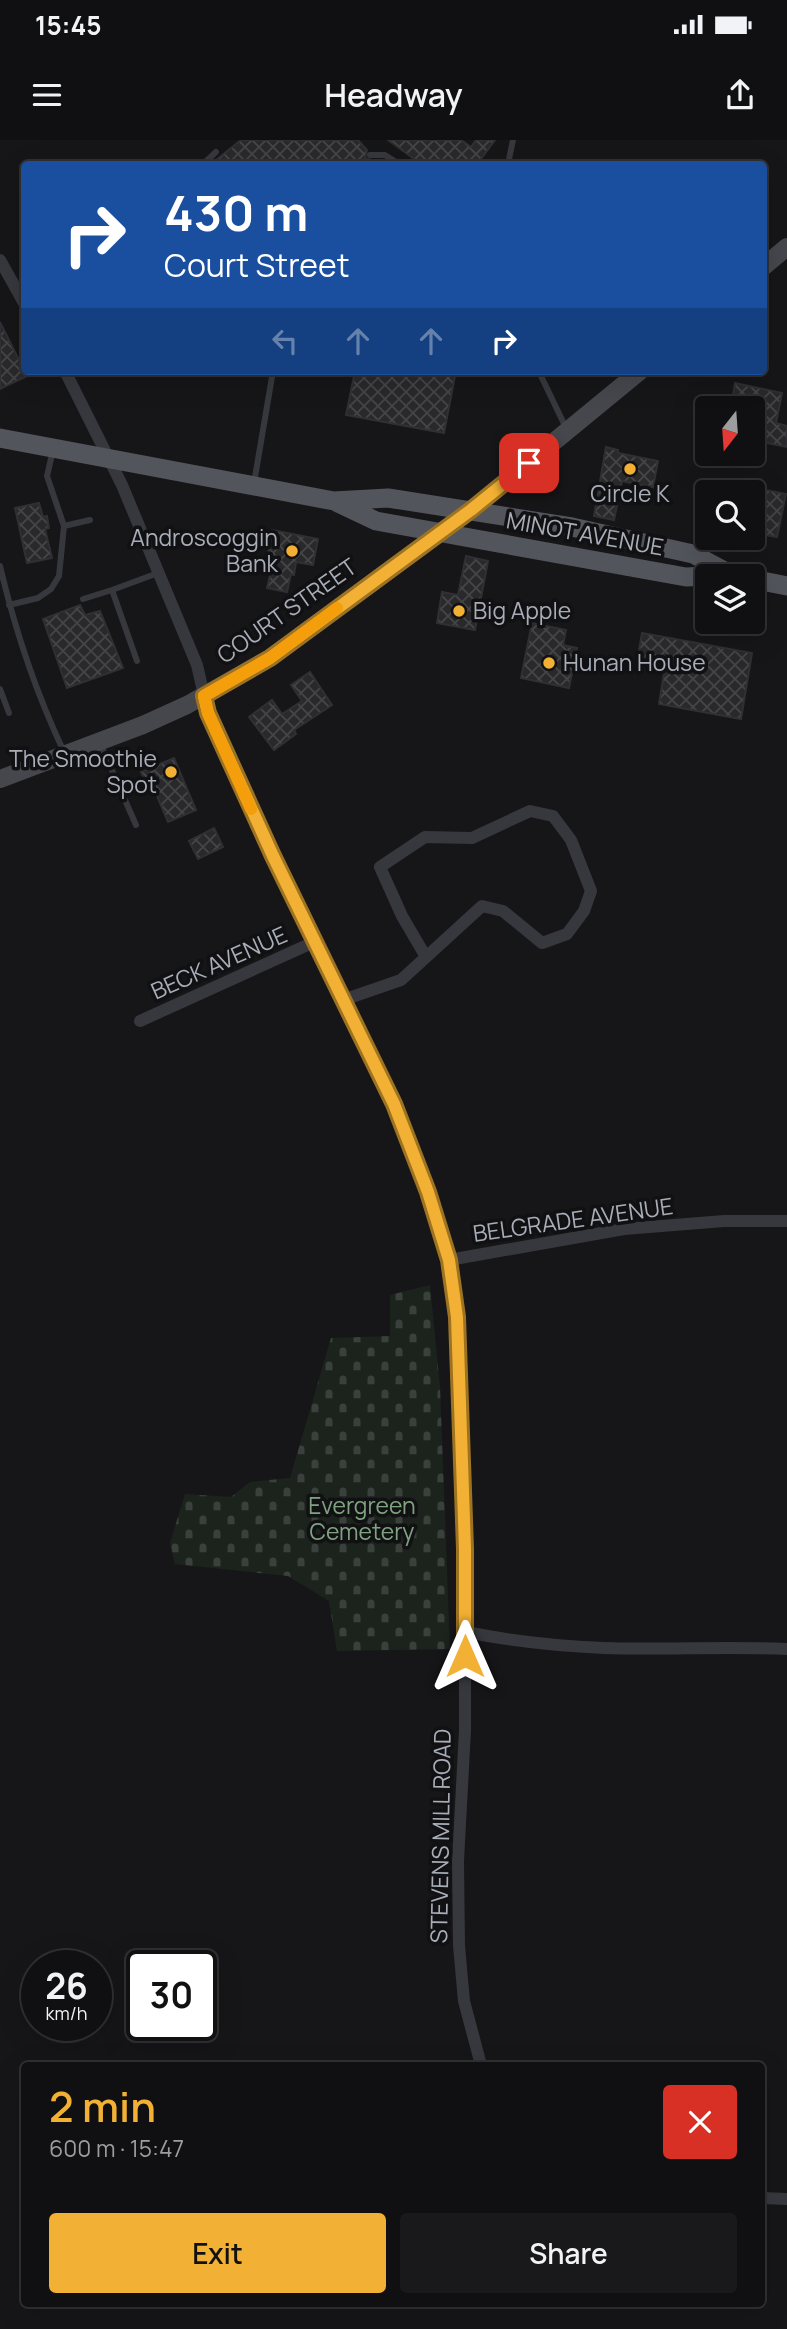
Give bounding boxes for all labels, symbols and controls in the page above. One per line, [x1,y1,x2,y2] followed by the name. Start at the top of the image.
[35,7,102,43] text: 15:45
[324,73,463,117] text: Headway
[28,76,66,114] icon: menu
[721,76,759,114] icon: share
[164,179,308,246] text: 430 m
[49,189,140,280] icon: right
[164,243,350,287] text: Court Street
[266,322,304,360] icon: left
[339,322,377,360] icon: ahead
[412,322,450,360] icon: ahead
[485,322,523,360] icon: right
[695,396,765,466] north arrow
[695,396,765,634] map controls
[499,433,559,493] pin
[510,444,548,482] icon: arrive
[622,461,638,477] marker: Circle K
[590,477,670,509] place label: Circle K
[695,480,765,550] button: search
[504,503,666,563] street label: MINOT AVENUE
[130,521,279,579] place label: Androscoggin Bank
[284,543,300,559] marker: Androscoggin Bank
[210,550,363,670] street label: COURT STREET
[695,564,765,634] button: layers
[473,594,571,626] place label: Big Apple
[451,603,467,619] marker: Big Apple
[563,646,706,678] place label: Hunan House
[541,655,557,671] marker: Hunan House
[9,742,157,800] place label: The Smoothie Spot
[163,764,179,780] marker: The Smoothie Spot
[145,918,292,1006] street label: BECK AVENUE
[471,1189,675,1249] street label: BELGRADE AVENUE
[308,1489,416,1547] park label: Evergreen Cemetery
[428,1619,502,1693] position arrow
[422,1728,458,1944] street label: STEVENS MILL ROAD
[126,1950,217,2041] speed limit sign: 30
[45,1962,88,2010] text: 26
[46,2001,87,2025] text: km/h
[49,2077,156,2135] text: 2 min
[663,2085,737,2159] button: close
[49,2132,184,2164] text: 600 m · 15:47
[49,2213,386,2293] button: Exit
[400,2213,737,2293] button: Share

